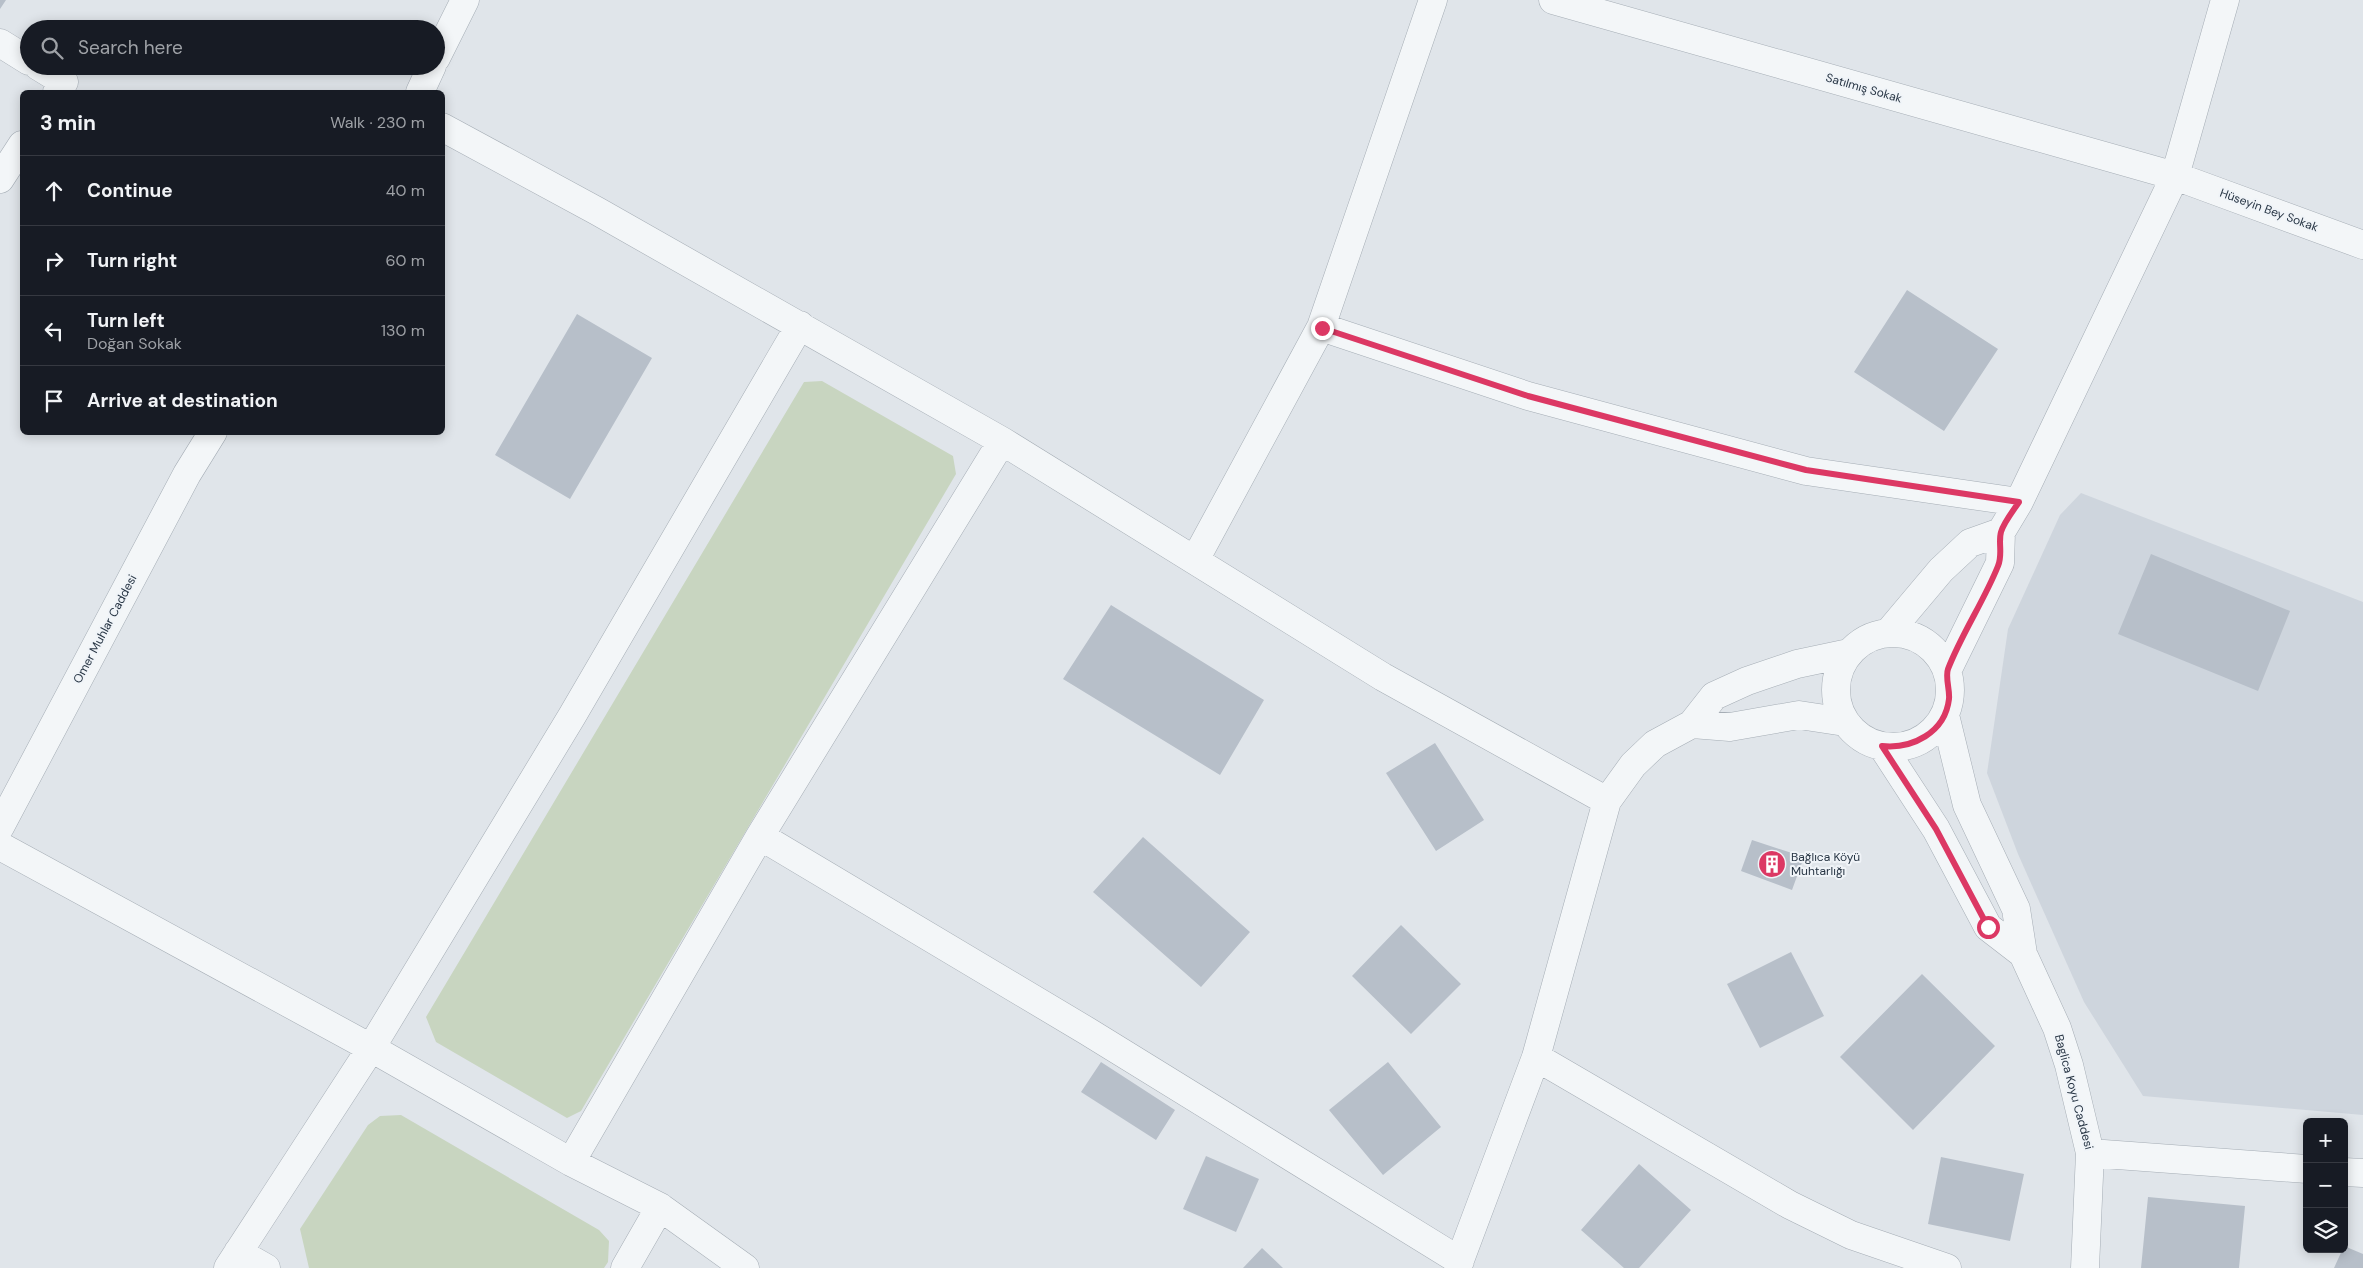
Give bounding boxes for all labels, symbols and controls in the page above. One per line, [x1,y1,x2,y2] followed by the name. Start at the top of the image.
[20,20,445,75] search box
[38,34,66,62] icon: search
[78,35,183,60] text: Search here
[1824,69,1904,107] street label: Satılmış Sokak
[40,109,96,137] text: 3 min
[330,112,425,133] text: Walk · 230 m
[40,177,68,205] icon: ahead
[87,178,173,203] text: Continue
[386,180,425,201] text: 40 m
[2218,185,2320,235] street label: Hüseyin Bey Sokak
[40,247,68,275] icon: right
[87,248,177,273] text: Turn right
[385,250,425,271] text: 60 m
[87,308,165,333] text: Turn left
[40,317,68,345] icon: left
[1311,317,1334,340] route end
[381,320,425,341] text: 130 m
[87,333,182,354] text: Doğan Sokak
[40,387,68,415] icon: arrive
[87,388,278,413] text: Arrive at destination
[70,572,141,686] street label: Omer Muhlar Caddesi
[1757,849,1787,879] building icon: Bağlıca Köyü Muhtarlığı
[1791,849,1860,879] place label: Bağlıca Köyü Muhtarlığı
[1977,916,2000,939] route start
[2051,1033,2097,1151] street label: Baglica Koyu Caddesi
[2303,1118,2348,1253] map controls
[2303,1118,2348,1163] button: +
[2303,1163,2348,1208] button: −
[2303,1208,2348,1253] button: layers

